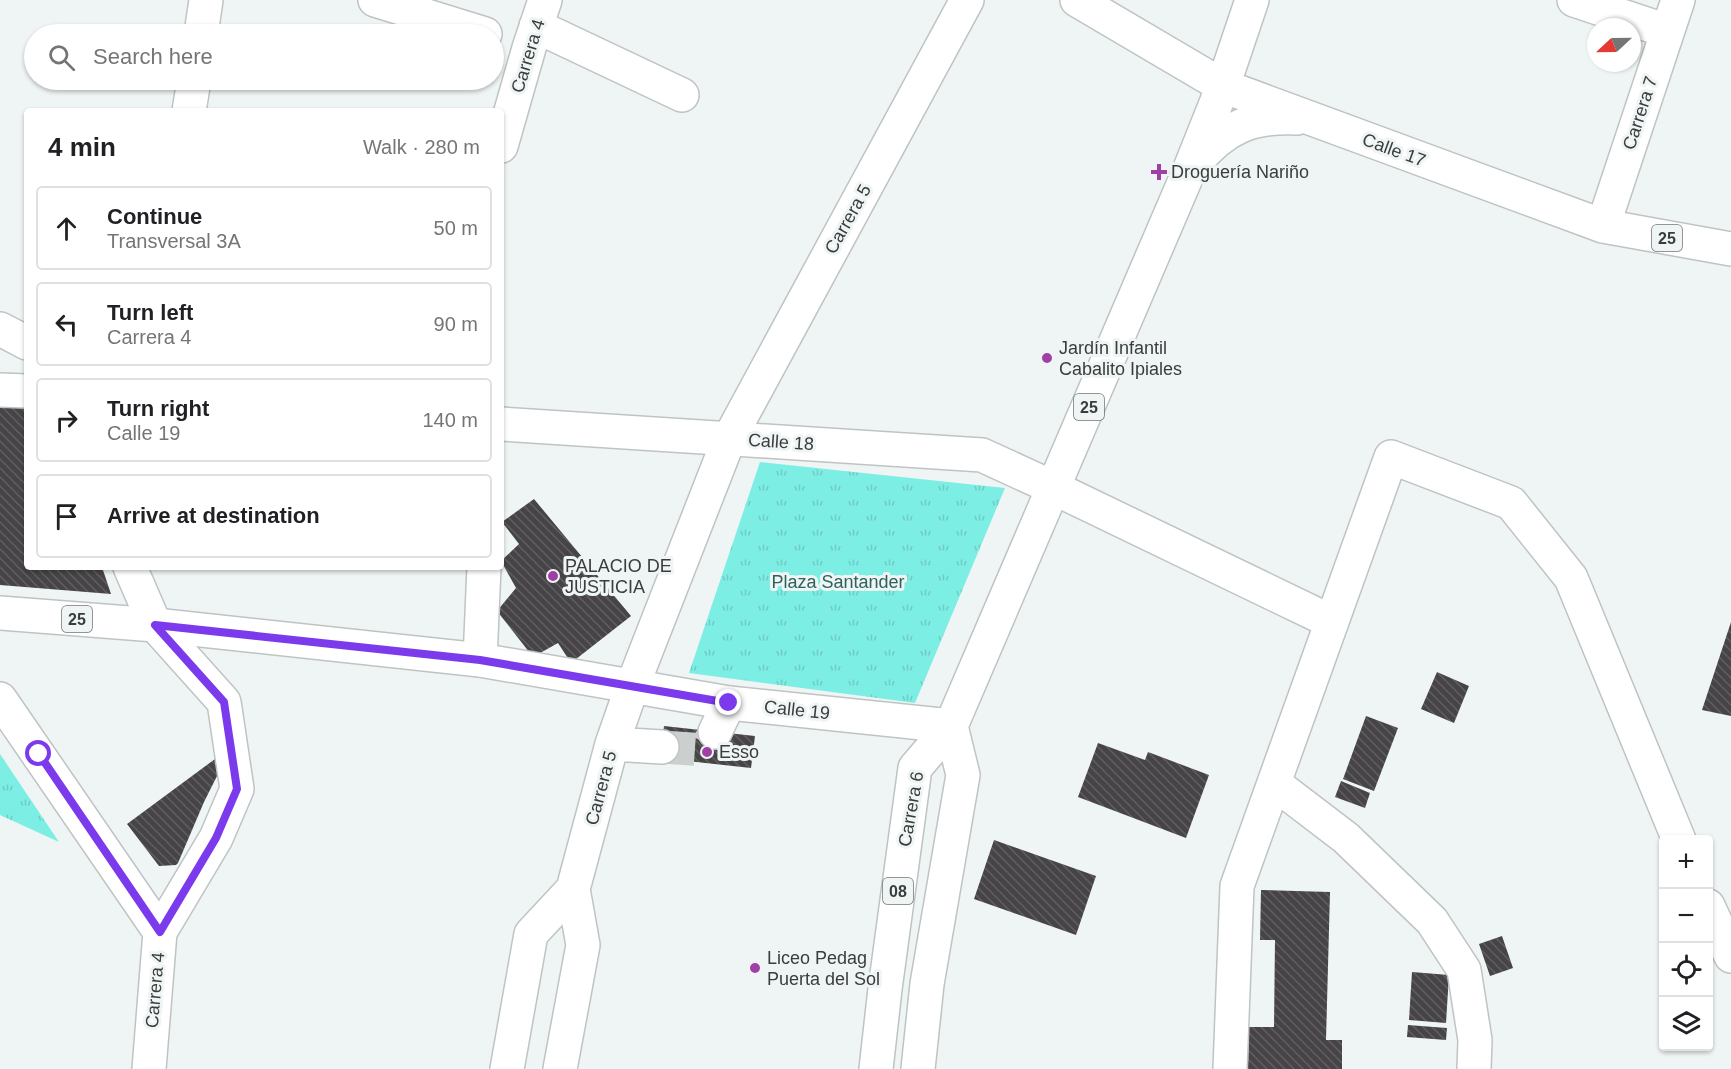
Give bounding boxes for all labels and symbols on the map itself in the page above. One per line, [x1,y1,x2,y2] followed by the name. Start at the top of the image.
[507,17,549,95] street label: Carrera 4
[1587,18,1641,72] north arrow
[1619,74,1661,152] street label: Carrera 7
[1360,129,1428,171] street label: Calle 17
[1171,162,1309,182] place label: Droguería Nariño
[1152,165,1166,179] marker: Droguería Nariño
[821,181,875,257] street label: Carrera 5
[1652,225,1682,251] road number: 25
[1059,338,1182,379] place label: Jardín Infantil Cabalito Ipiales
[1040,351,1054,365] marker: Jardín Infantil Cabalito Ipiales
[1074,394,1104,420] road number: 25
[747,430,815,454] street label: Calle 18
[565,556,672,597] place label: PALACIO DE JUSTICIA
[546,569,560,583] marker: PALACIO DE JUSTICIA
[771,572,905,592] park label: Plaza Santander
[62,606,92,632] road number: 25
[715,689,741,715] route end
[763,697,831,723] street label: Calle 19
[25,740,51,766] route start
[719,742,759,762] place label: Esso
[700,745,714,759] marker: Esso
[582,749,620,827] street label: Carrera 5
[895,770,927,848] street label: Carrera 6
[883,878,913,904] road number: 08
[767,948,880,989] place label: Liceo Pedag Puerta del Sol
[142,951,168,1029] street label: Carrera 4
[748,961,762,975] marker: Liceo Pedag Puerta del Sol

